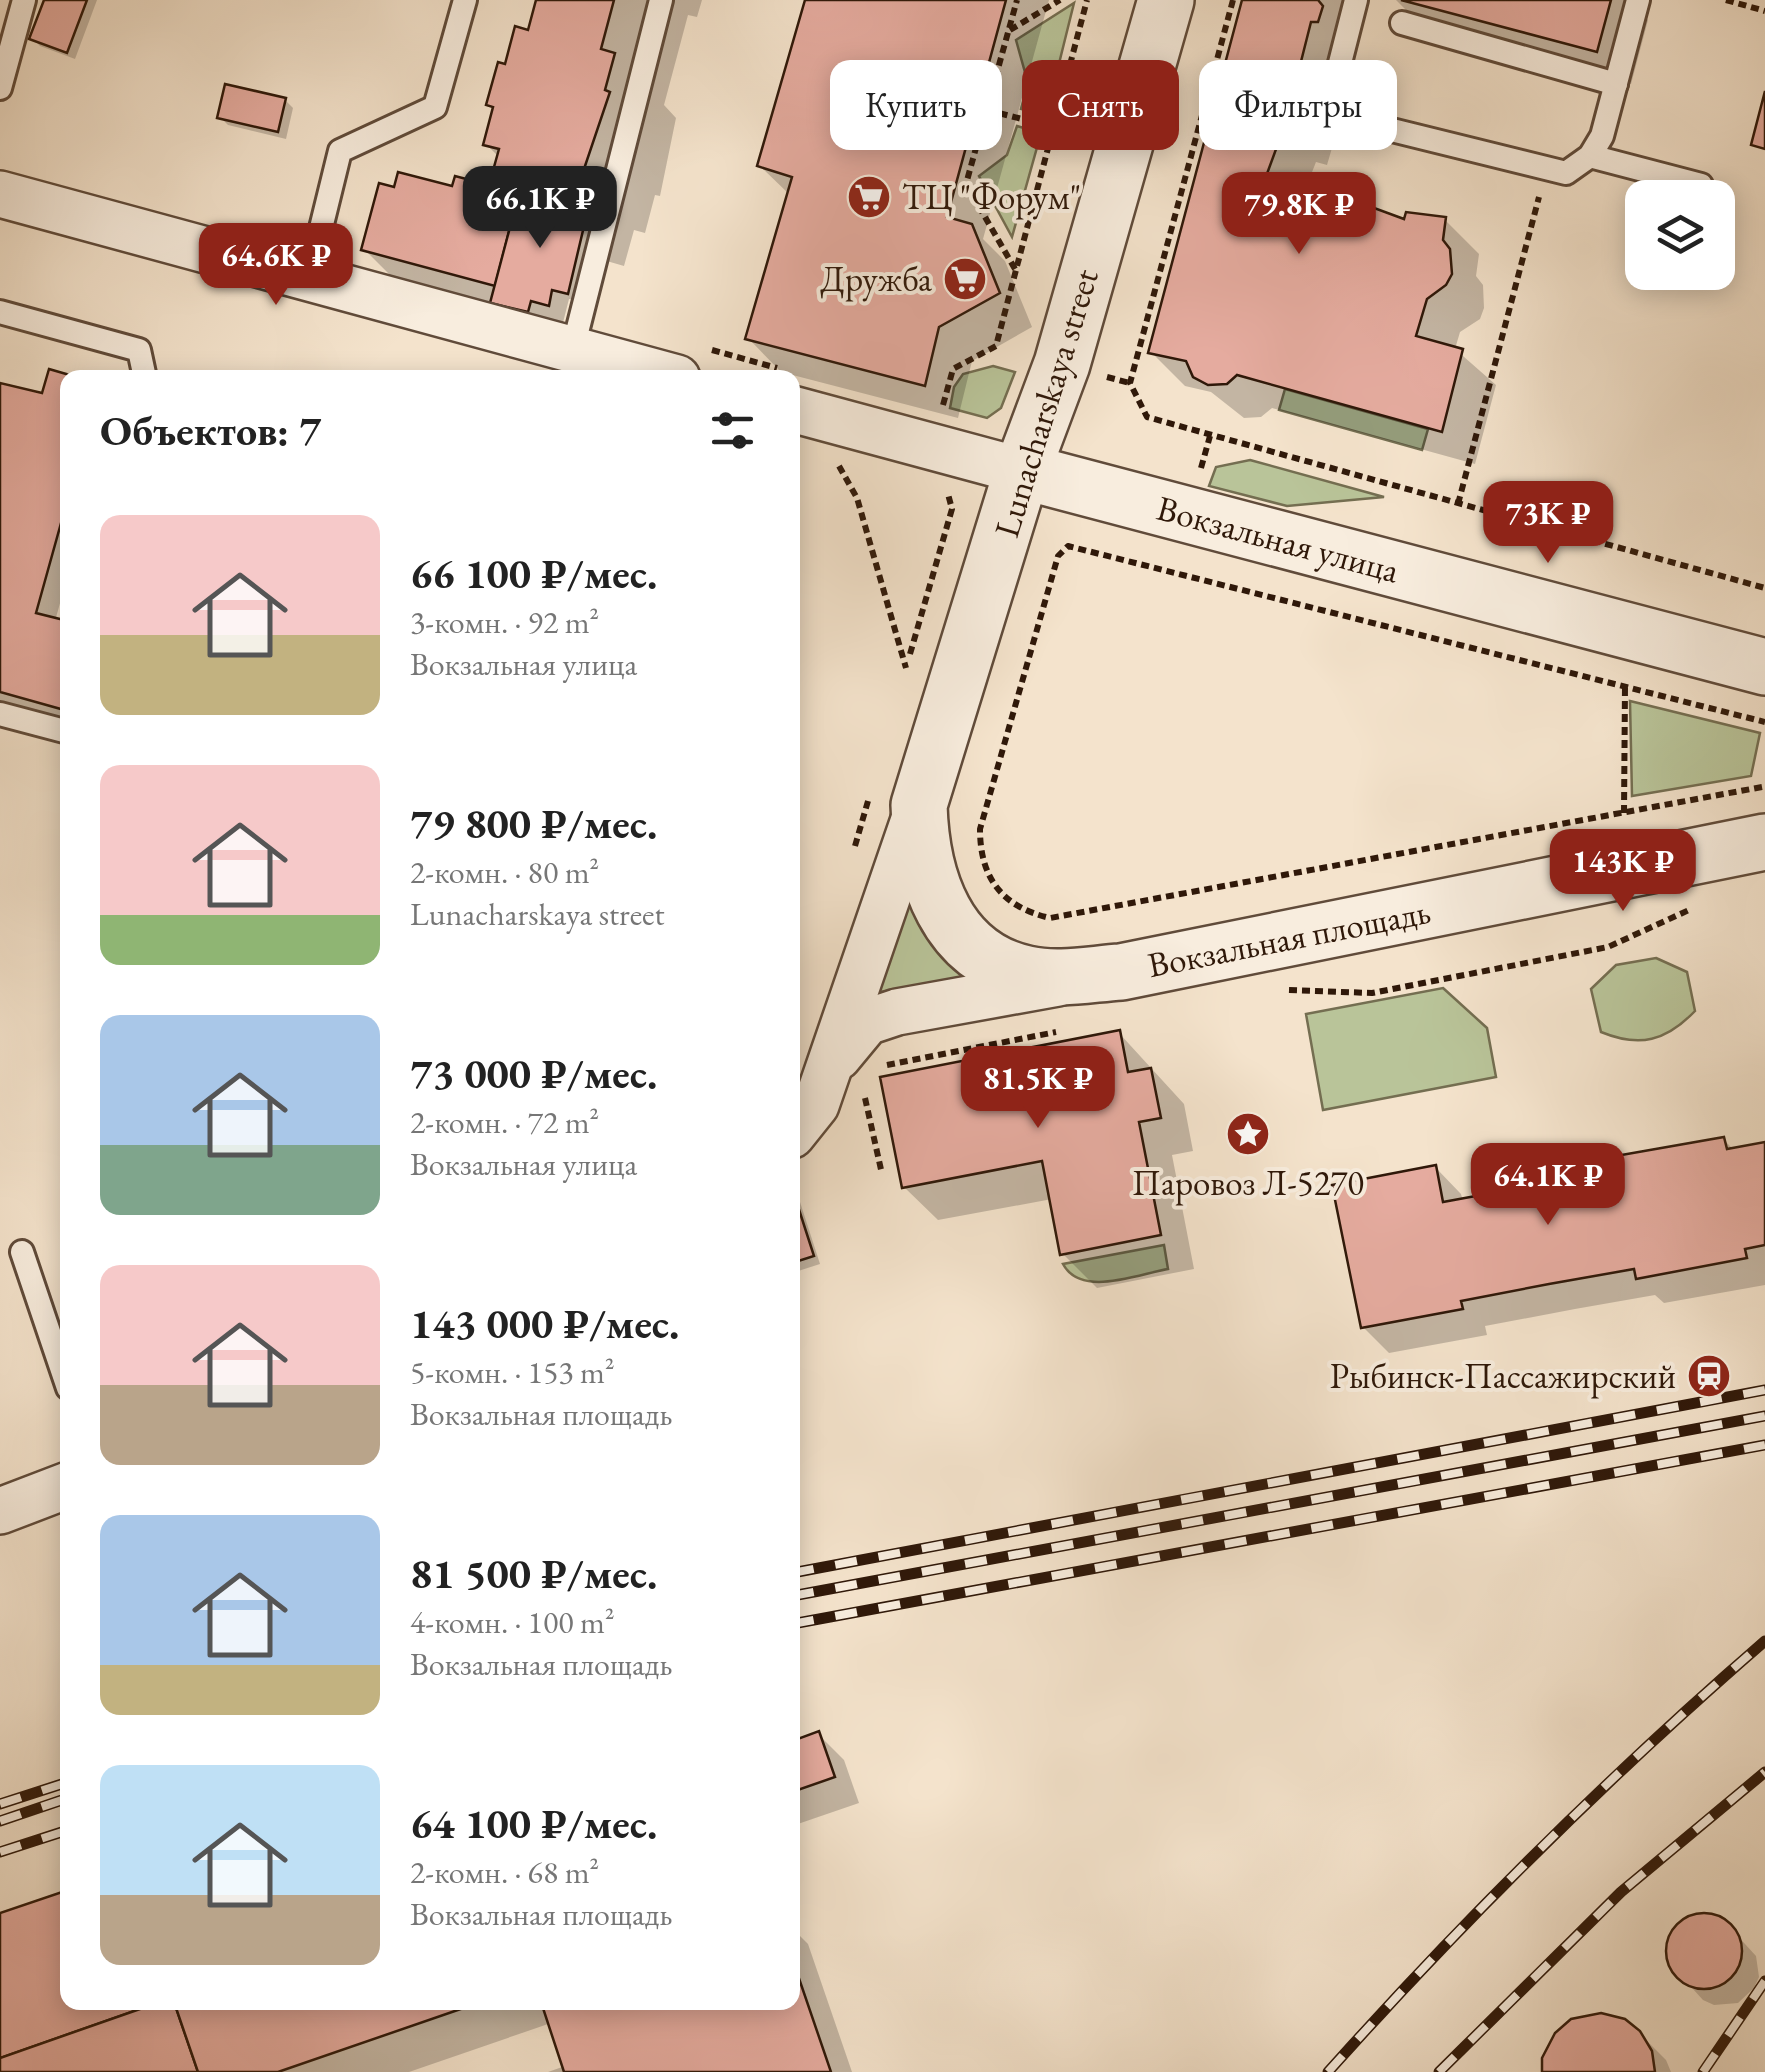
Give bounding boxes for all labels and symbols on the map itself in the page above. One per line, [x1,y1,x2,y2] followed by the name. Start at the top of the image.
[448,166,632,251] pin: 66.1K ₽
[1207,172,1391,257] pin: 79.8K ₽
[846,174,892,220] supermarket icon: ТЦ "Форум"
[902,174,1081,220] place label: ТЦ "Форум"
[184,223,368,308] pin: 64.6K ₽
[820,256,932,302] place label: Дружба
[942,256,988,302] supermarket icon: Дружба
[983,263,1108,543] street label: Lunacharskaya street
[1478,481,1618,566] pin: 73K ₽
[1152,485,1404,593] street label: Вокзальная улица
[1542,829,1704,914] pin: 143K ₽
[1144,888,1434,987] street label: Вокзальная площадь
[946,1046,1130,1131] pin: 81.5K ₽
[1225,1111,1271,1157] place icon: Паровоз Л-5270
[1456,1143,1640,1228] pin: 64.1K ₽
[1132,1160,1364,1206] place label: Паровоз Л-5270
[1330,1353,1676,1399] place label: Рыбинск-Пассажирский
[1686,1353,1732,1399] station icon: Рыбинск-Пассажирский

